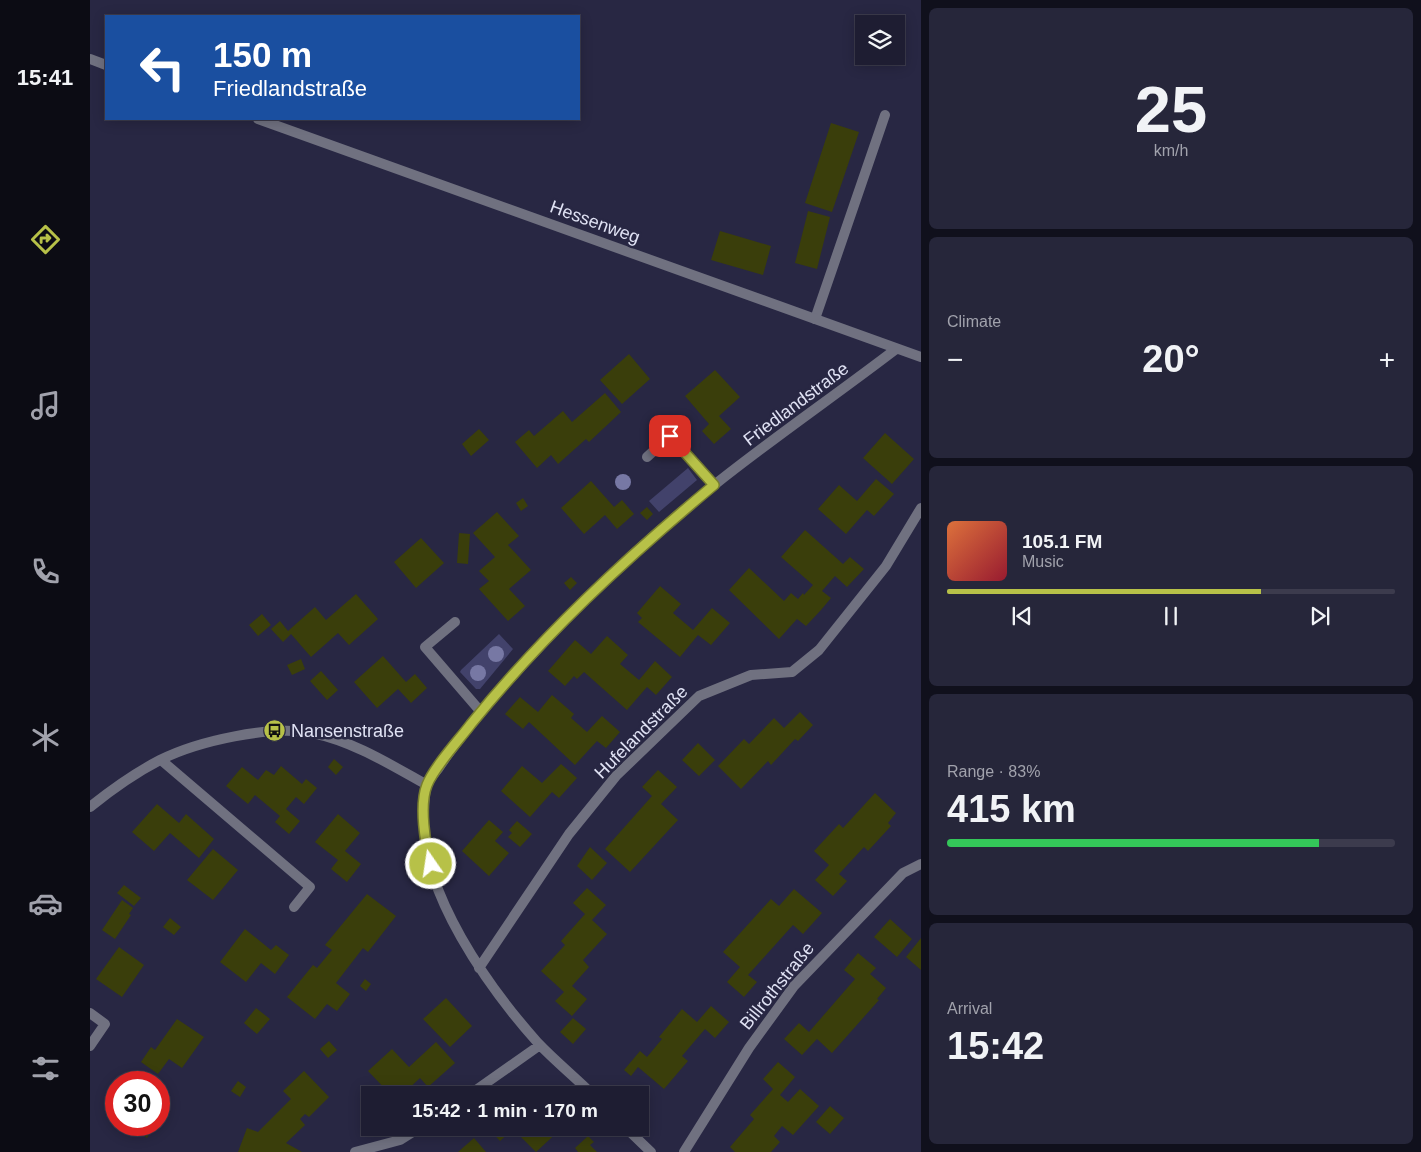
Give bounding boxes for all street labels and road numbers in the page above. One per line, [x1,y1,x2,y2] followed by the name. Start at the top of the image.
[547,197,643,247] street label: Hessenweg
[740,358,852,450] street label: Friedlandstraße
[590,681,692,783] street label: Hufelandstraße
[736,939,818,1033] street label: Billrothstraße

